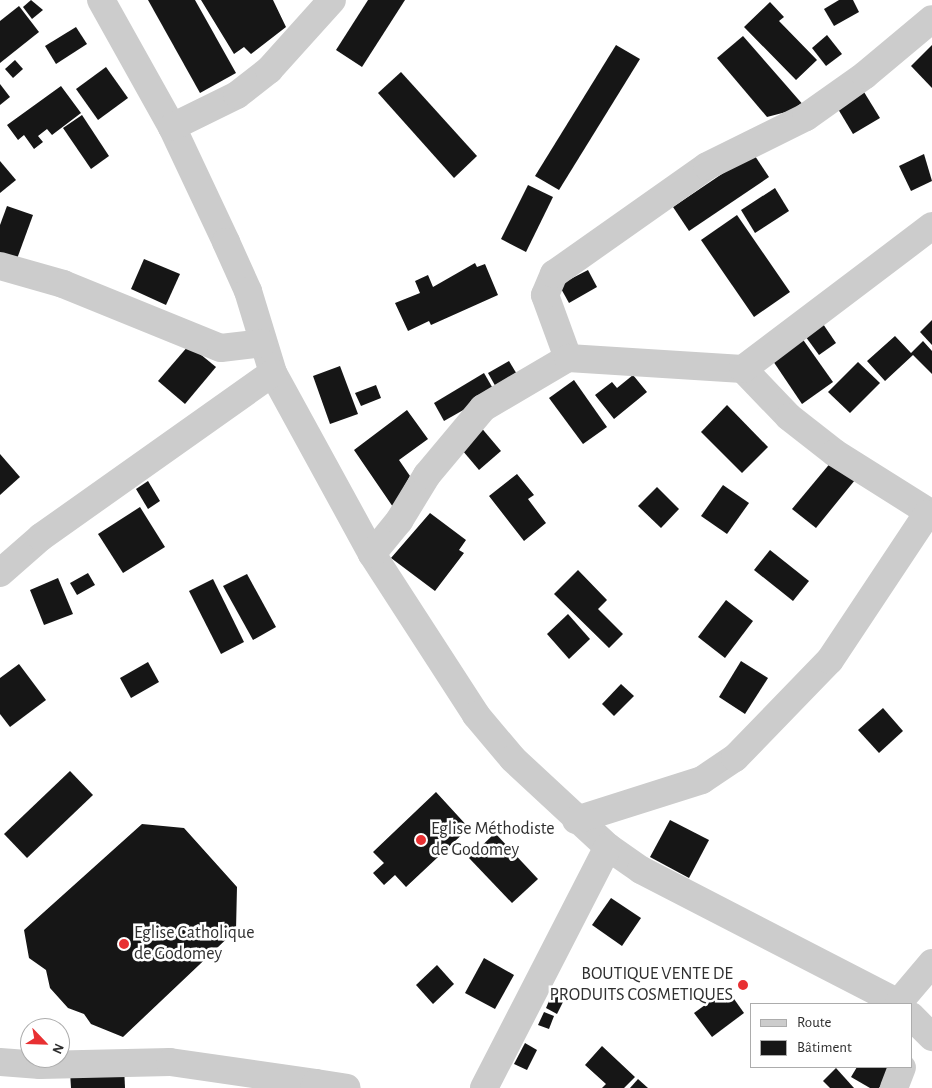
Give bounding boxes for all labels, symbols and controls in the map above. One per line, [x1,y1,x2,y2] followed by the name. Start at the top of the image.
[431,819,555,862] place label: Eglise Méthodiste de Godomey
[415,834,427,846] marker: Eglise Méthodiste de Godomey
[134,923,254,966] place label: Eglise Catholique de Godomey
[118,938,130,950] marker: Eglise Catholique de Godomey
[550,964,733,1006] place label: BOUTIQUE VENTE DE PRODUITS COSMETIQUES
[737,979,749,991] marker: BOUTIQUE VENTE DE PRODUITS COSMETIQUES
[750,1003,912,1068] legend
[797,1015,831,1030] text: Route
[20,1018,70,1068] north arrow
[797,1040,852,1055] text: Bâtiment
[49,1041,66,1056] text: N

